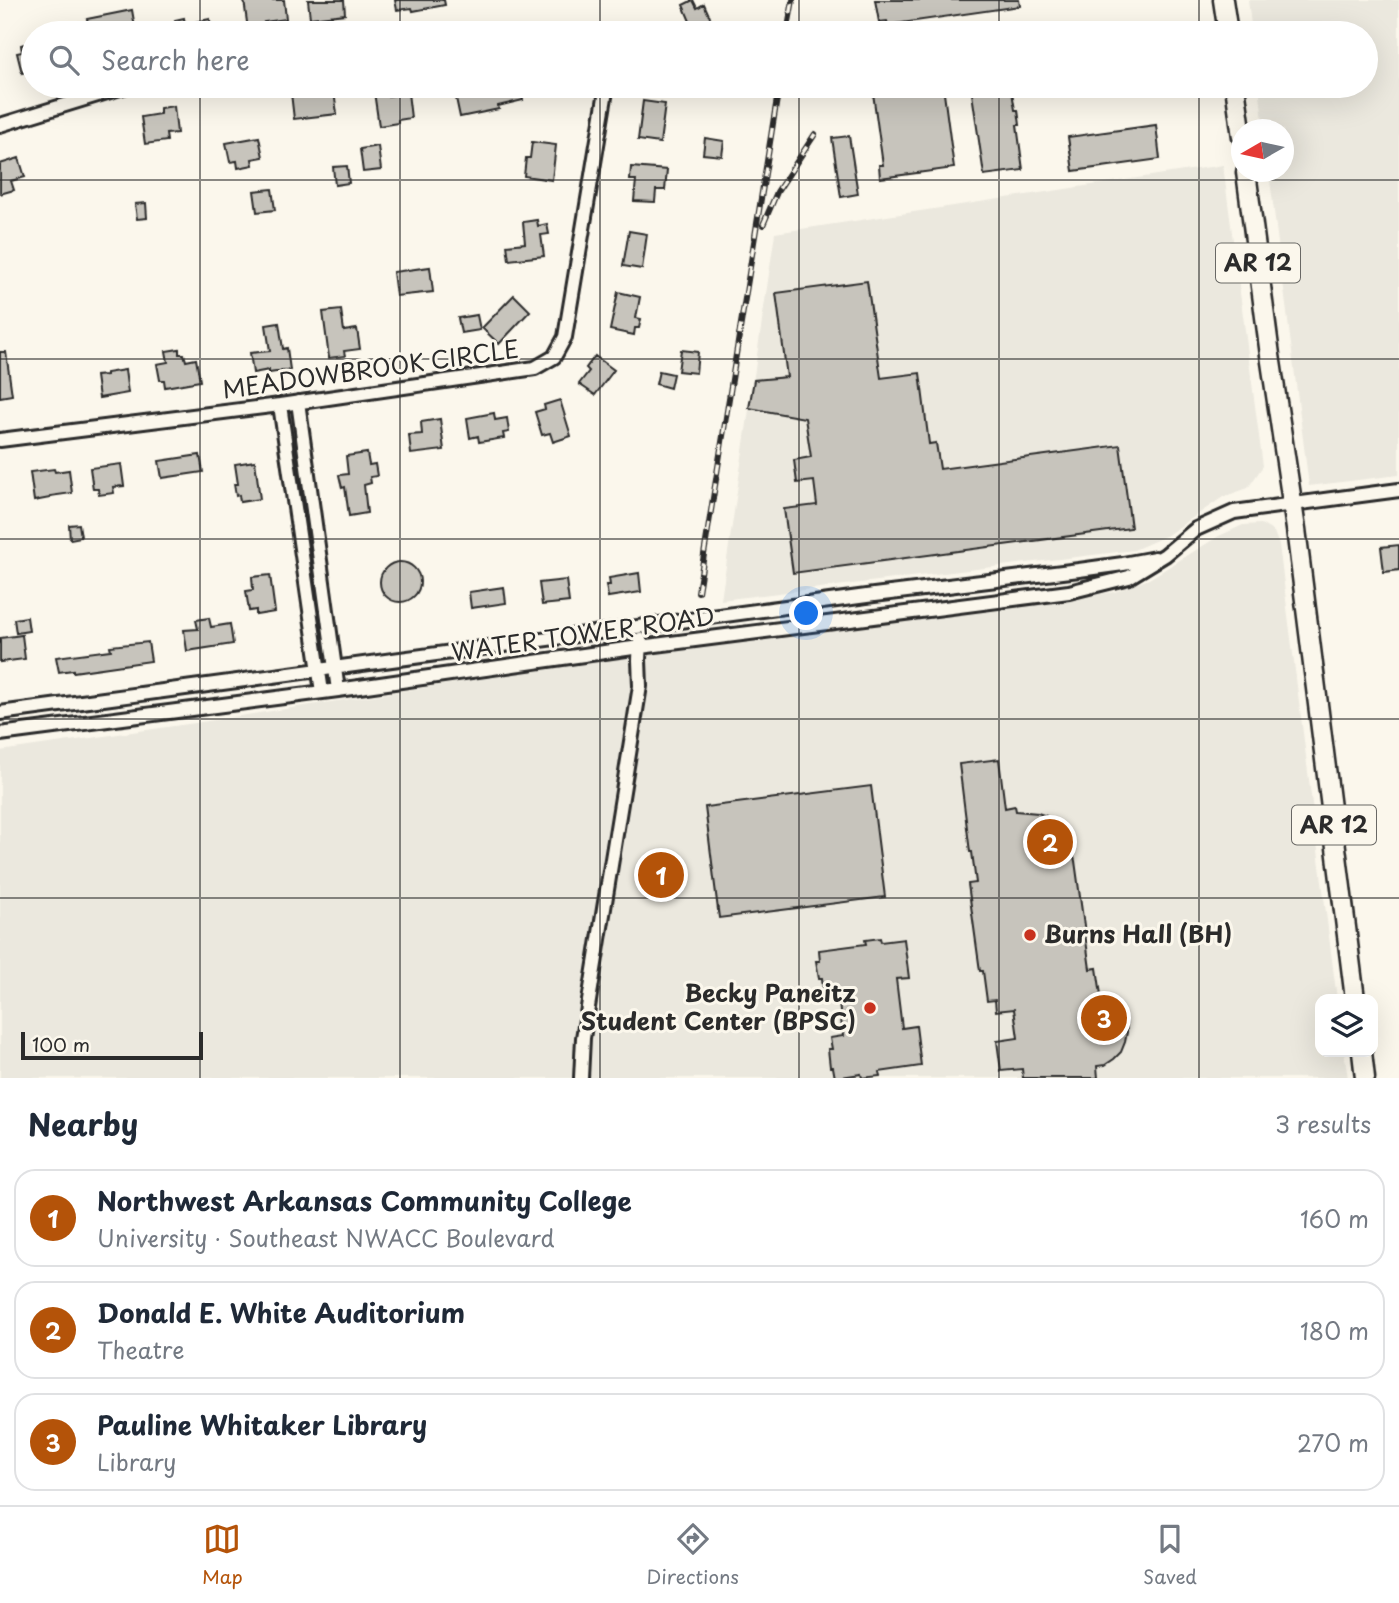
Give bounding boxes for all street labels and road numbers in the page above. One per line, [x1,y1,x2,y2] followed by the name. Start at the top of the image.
[1216,244,1300,282] road number: AR 12
[220,329,521,407] street label: MEADOWBROOK CIRCLE
[449,597,717,669] street label: WATER TOWER ROAD
[1292,806,1376,845] road number: AR 12

